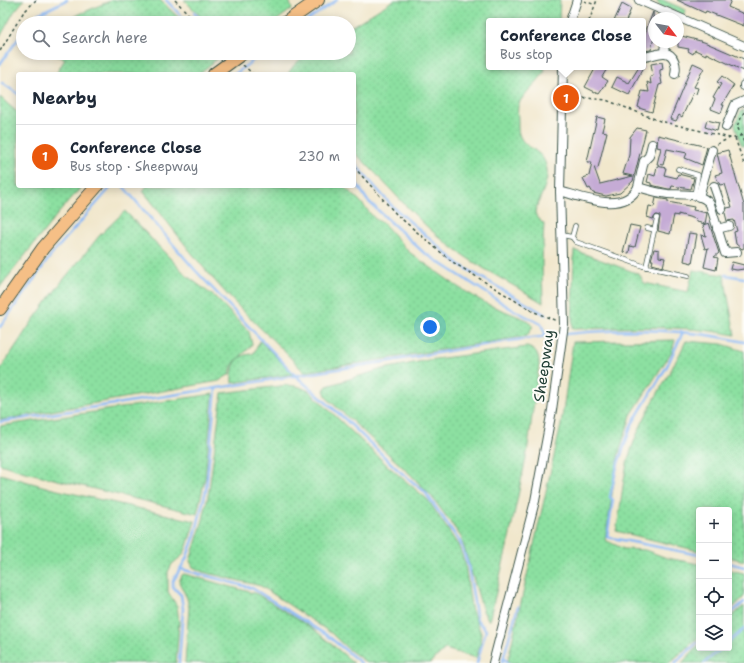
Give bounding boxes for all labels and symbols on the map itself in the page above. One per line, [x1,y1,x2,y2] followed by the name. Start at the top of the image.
[648,12,684,48] north arrow
[553,83,579,113] pin: 1
[420,317,440,337] your location
[529,328,559,404] street label: Sheepway

